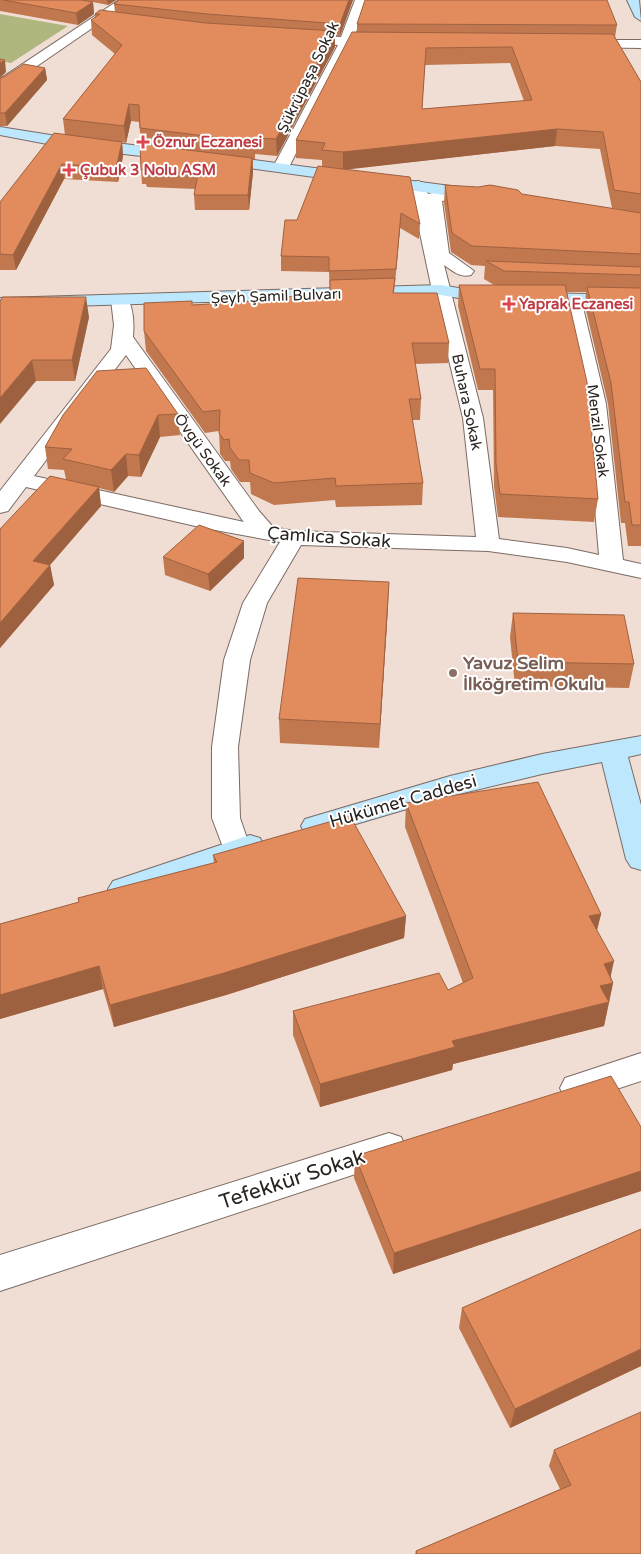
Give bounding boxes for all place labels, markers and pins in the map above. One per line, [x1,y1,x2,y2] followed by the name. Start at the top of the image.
[153,133,262,151] place label: Öznur Eczanesi
[137,136,149,148] marker: Öznur Eczanesi
[80,161,216,180] place label: Çubuk 3 Nolu ASM
[62,163,76,177] marker: Çubuk 3 Nolu ASM
[519,295,633,314] place label: Yaprak Eczanesi
[503,298,515,310] marker: Yaprak Eczanesi
[463,652,604,695] place label: Yavuz Selim İlköğretim Okulu
[447,667,459,679] marker: Yavuz Selim İlköğretim Okulu

